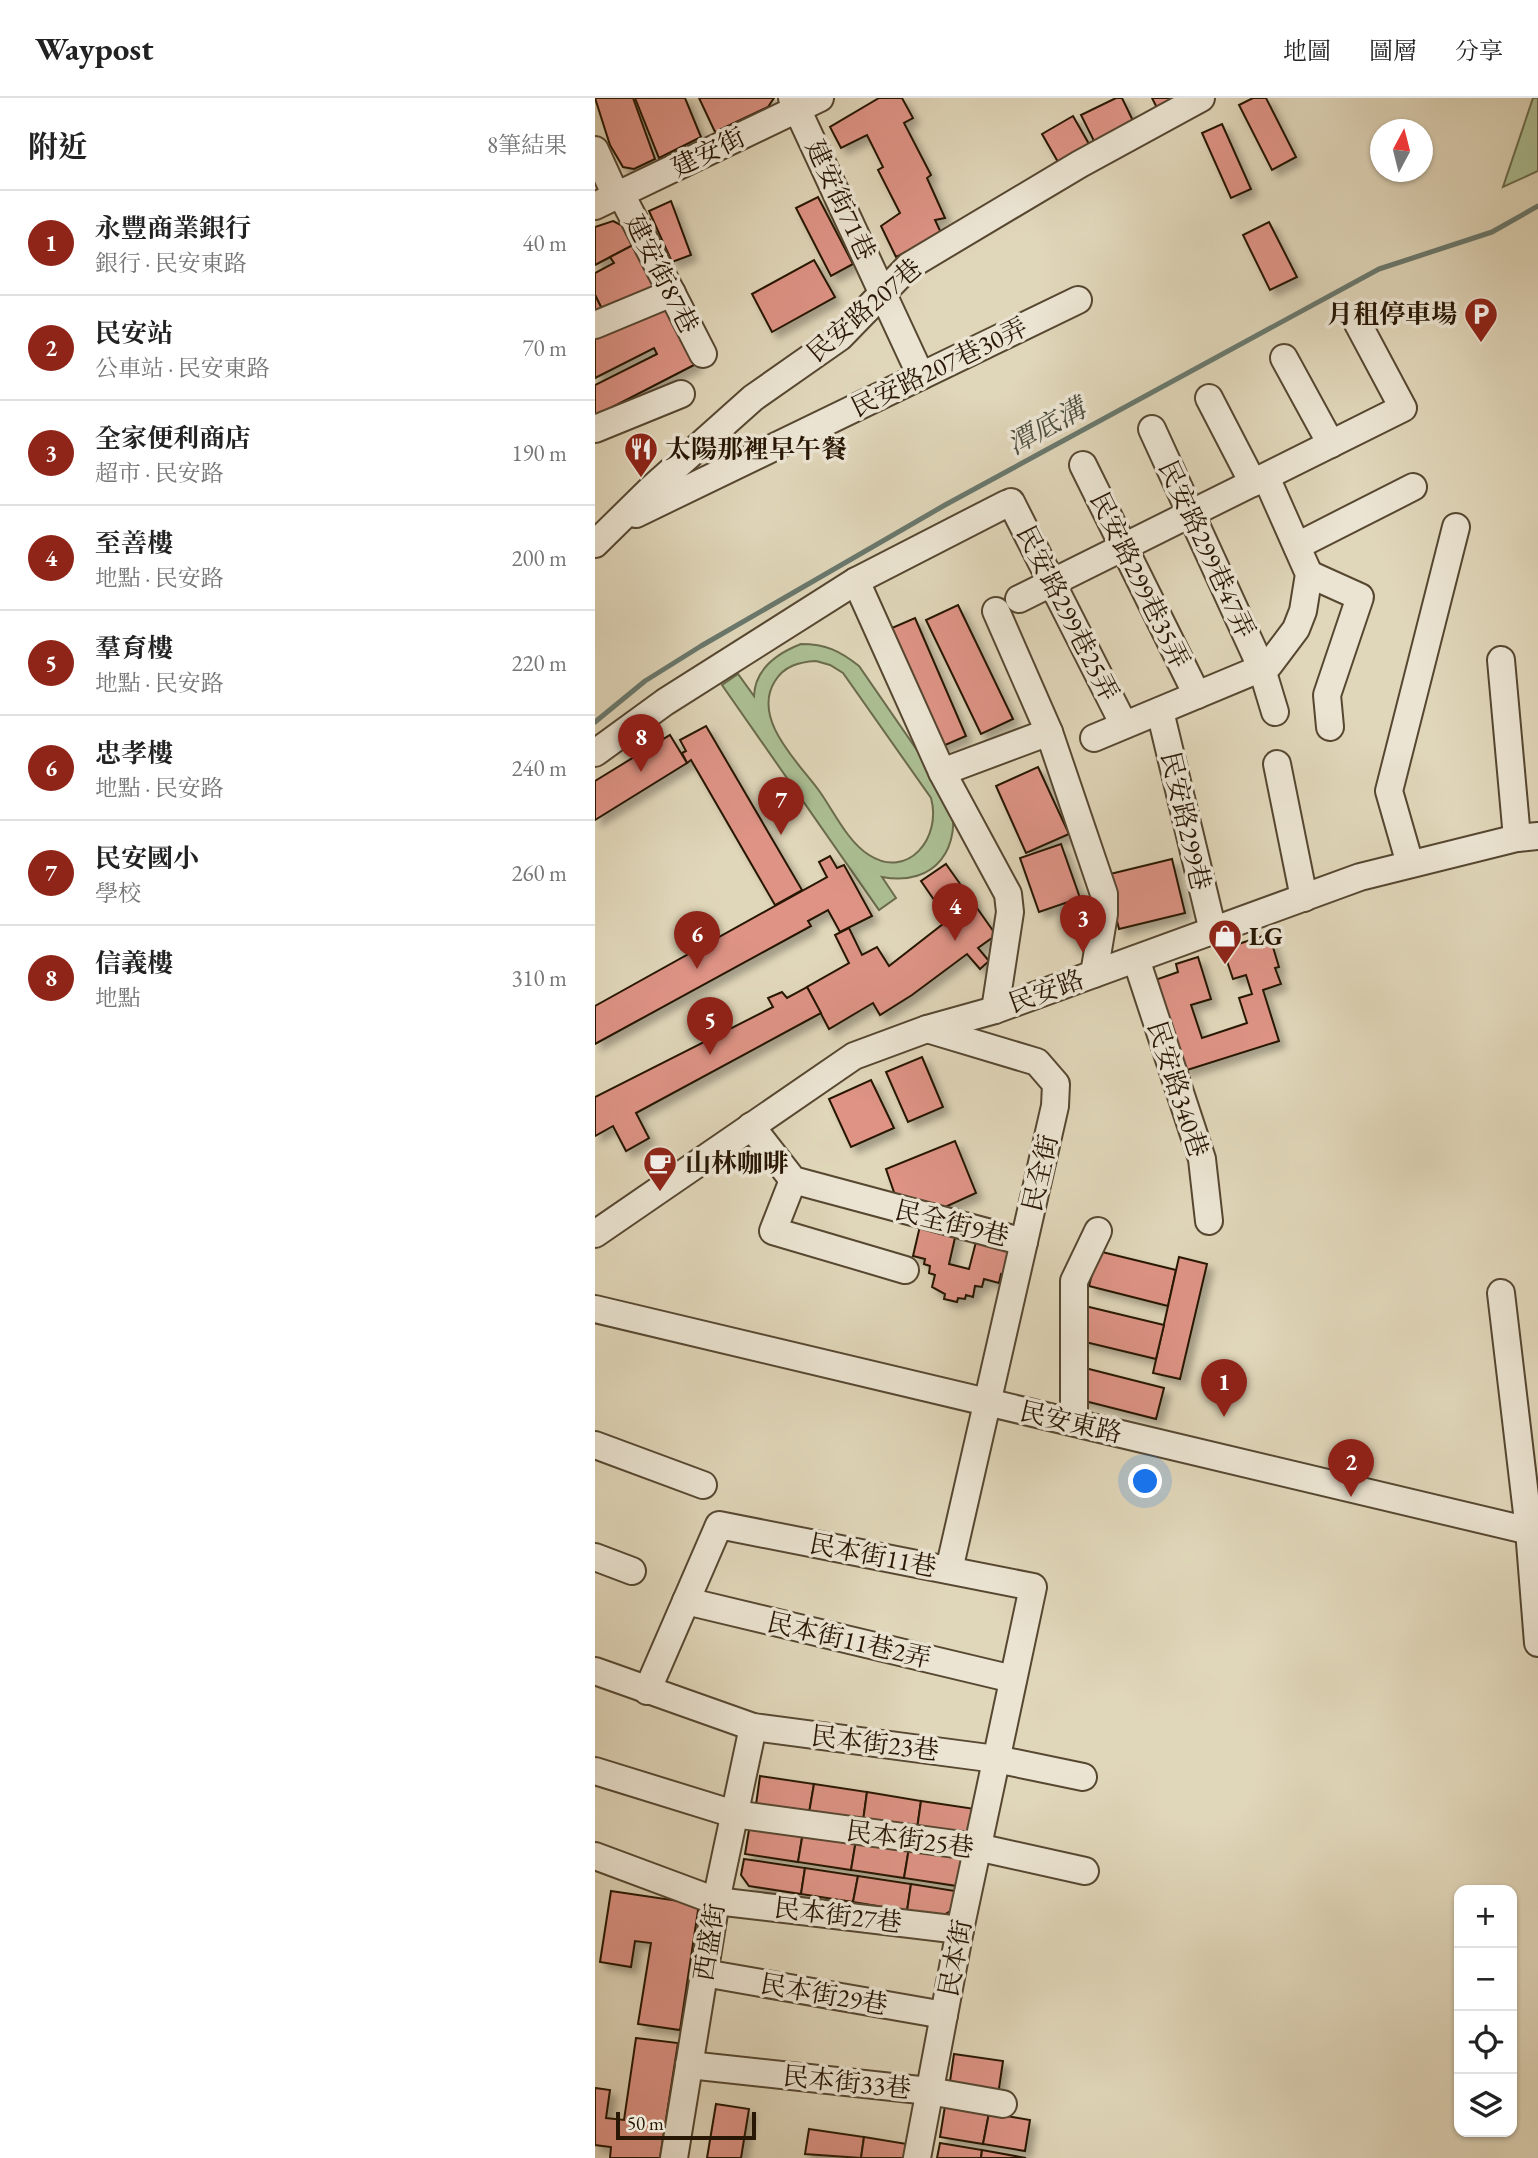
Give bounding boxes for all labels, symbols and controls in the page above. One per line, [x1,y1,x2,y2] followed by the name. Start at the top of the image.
[35,27,154,70] text: Waypost
[1283,35,1331,66] text: 地圖
[1369,35,1417,66] text: 圖層
[1455,35,1503,66] text: 分享
[1370,119,1433,182] north arrow
[665,120,751,184] street label: 建安街
[28,127,88,166] text: 附近
[487,130,567,160] text: 8筆結果
[798,134,884,266] street label: 建安街71巷
[618,209,706,339] street label: 建安街87巷
[95,211,251,245] text: 永豐商業銀行
[45,228,57,258] text: 1
[522,228,567,258] text: 40 m
[95,248,247,278] text: 銀行 · 民安東路
[799,251,929,369] street label: 民安路207巷
[1462,295,1500,344] parking icon: 月租停車場
[1327,297,1457,331] place label: 月租停車場
[845,310,1033,424] street label: 民安路207巷30弄
[95,316,173,350] text: 民安站
[45,333,57,363] text: 2
[522,333,567,363] text: 70 m
[95,353,270,383] text: 公車站 · 民安東路
[1001,388,1095,462] water label: 潭底溝
[95,421,251,455] text: 全家便利商店
[622,430,660,479] restaurant icon: 太陽那裡早午餐
[665,432,847,466] place label: 太陽那裡早午餐
[45,438,57,468] text: 3
[511,438,567,468] text: 190 m
[1151,455,1263,643] street label: 民安路299巷47弄
[95,458,224,488] text: 超市 · 民安路
[1083,486,1197,674] street label: 民安路299巷35弄
[1009,520,1127,706] street label: 民安路299巷25弄
[95,526,173,560] text: 至善樓
[45,543,57,573] text: 4
[511,543,567,573] text: 200 m
[95,563,224,593] text: 地點 · 民安路
[95,631,173,665] text: 羣育樓
[45,648,57,678] text: 5
[511,648,567,678] text: 220 m
[95,668,224,698] text: 地點 · 民安路
[618,714,664,772] pin: 8
[95,736,173,770] text: 忠孝樓
[1154,748,1218,894] street label: 民安路299巷
[45,753,57,783] text: 6
[511,753,567,783] text: 240 m
[95,773,224,803] text: 地點 · 民安路
[758,777,804,835] pin: 7
[95,841,199,875] text: 民安國小
[45,858,57,888] text: 7
[511,858,567,888] text: 260 m
[95,878,141,908] text: 學校
[932,883,978,941] pin: 4
[1060,895,1106,953] pin: 3
[674,911,720,969] pin: 6
[1206,917,1244,966] shop icon: LG
[1249,919,1283,953] place label: LG
[95,946,173,980] text: 信義樓
[1004,962,1088,1020] street label: 民安路
[45,963,57,993] text: 8
[511,963,567,993] text: 310 m
[95,983,141,1013] text: 地點
[687,997,733,1055] pin: 5
[1140,1016,1216,1162] street label: 民安路340巷
[1015,1131,1065,1215] street label: 民全街
[641,1144,679,1193] cafe icon: 山林咖啡
[685,1146,789,1180] place label: 山林咖啡
[891,1192,1013,1254] street label: 民全街9巷
[1201,1359,1247,1417] pin: 1
[1017,1394,1125,1450] street label: 民安東路
[1328,1439,1374,1497] pin: 2
[1128,1464,1162,1498] your location
[806,1526,940,1584] street label: 民本街11巷
[764,1605,934,1675] street label: 民本街11巷2弄
[809,1718,941,1768] street label: 民本街23巷
[844,1813,976,1865] street label: 民本街25巷
[1454,1885,1517,2137] map controls
[1454,1885,1517,1948] button: +
[772,1890,904,1940] street label: 民本街27巷
[686,1901,732,1983] street label: 西盛街
[931,1916,979,2000] street label: 民本街
[1454,1948,1517,2011] button: −
[758,1966,890,2022] street label: 民本街29巷
[1454,2011,1517,2074] button: locate
[781,2058,913,2106] street label: 民本街33巷
[1454,2074,1517,2137] button: layers
[616,2109,756,2141] scale bar
[627,2111,664,2136] text: 50 m

